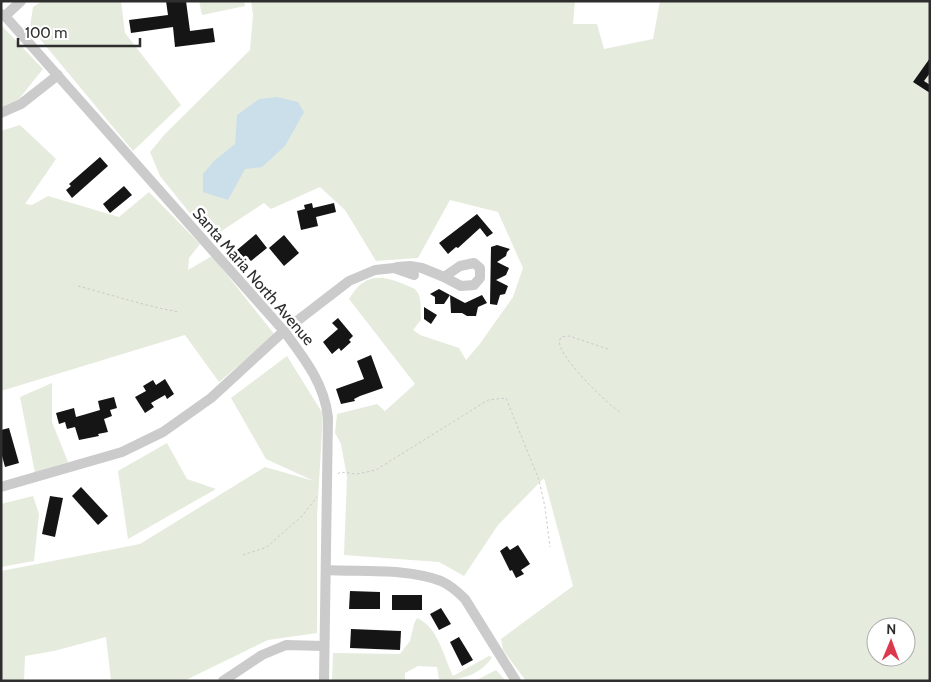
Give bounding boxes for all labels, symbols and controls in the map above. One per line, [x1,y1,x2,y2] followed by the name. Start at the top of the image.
[18,15,140,47] scale bar
[25,24,67,42] text: 100 m
[189,204,319,349] street label: Santa Maria North Avenue
[866,617,916,667] north arrow
[886,620,896,638] text: N

